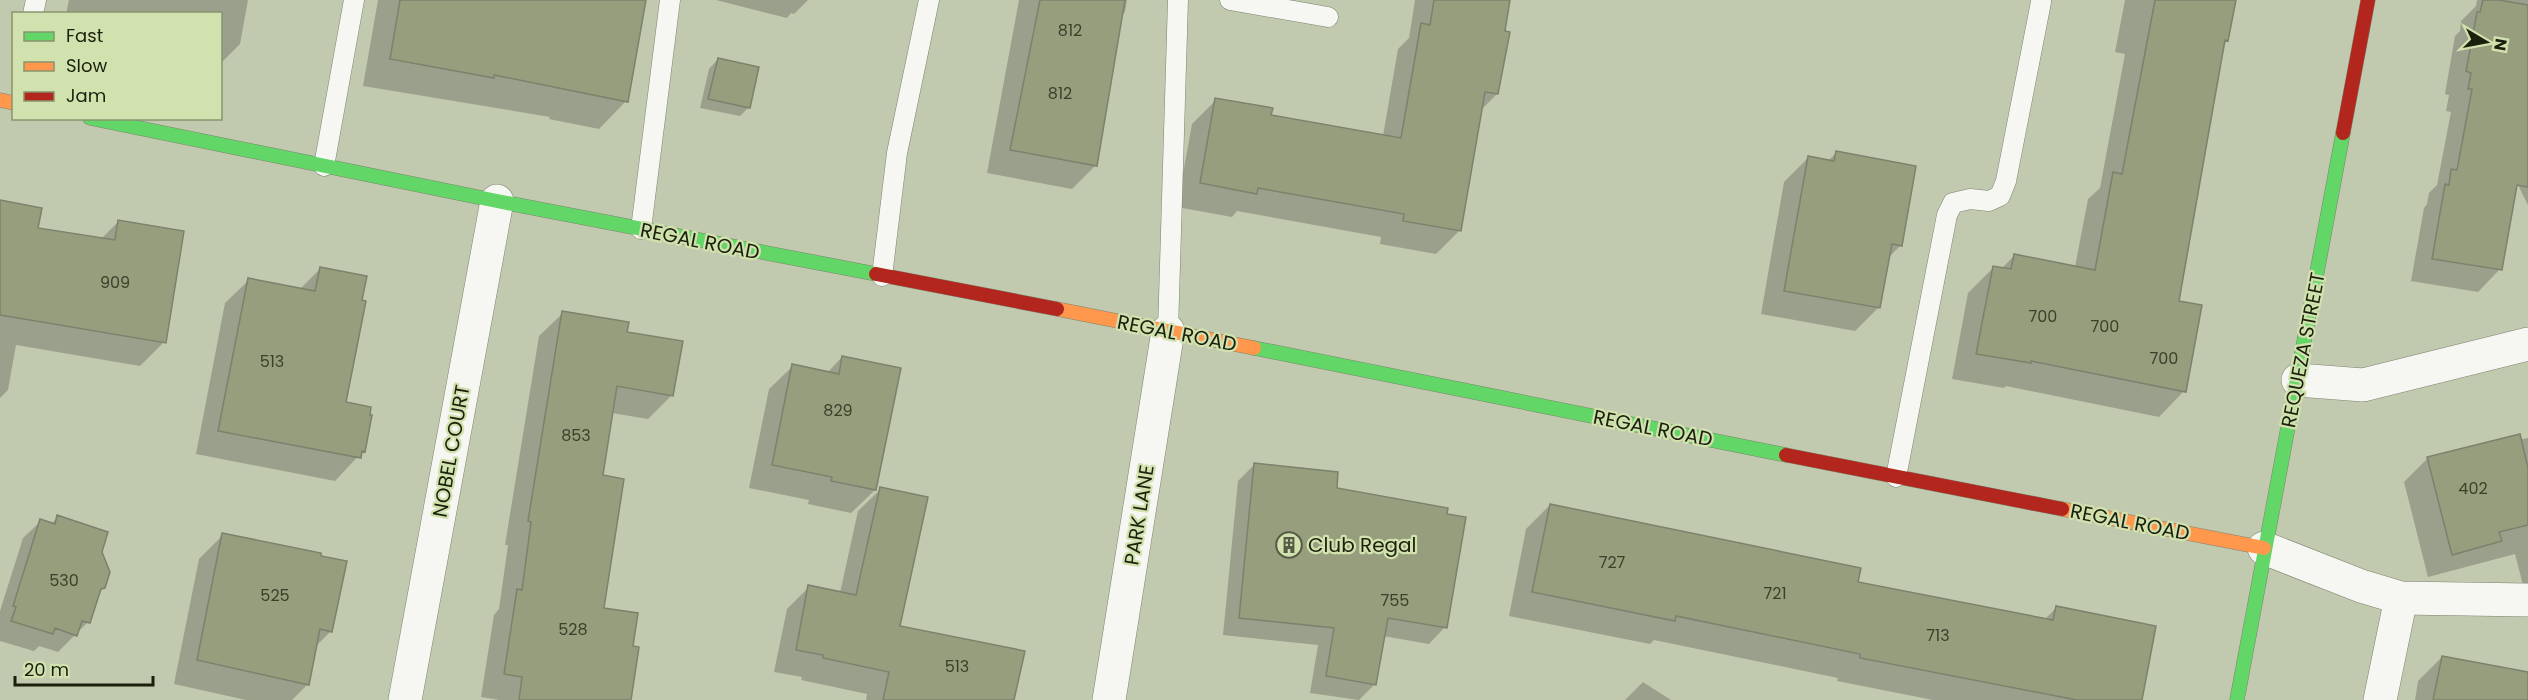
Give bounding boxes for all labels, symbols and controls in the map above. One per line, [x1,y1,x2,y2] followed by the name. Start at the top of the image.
[12,12,222,120] legend
[2456,12,2516,72] north arrow
[1058,19,1082,42] house number: 812
[66,23,103,48] text: Fast
[2488,37,2513,52] text: N
[66,53,108,78] text: Slow
[1048,82,1072,105] house number: 812
[66,83,106,108] text: Jam
[638,216,762,266] street label: REGAL ROAD
[2274,270,2332,430] street label: REQUEZA STREET
[100,271,130,294] house number: 909
[2029,305,2057,328] house number: 700
[1115,308,1239,358] street label: REGAL ROAD
[2091,315,2119,338] house number: 700
[2150,347,2178,370] house number: 700
[260,350,284,373] house number: 513
[426,382,476,519] street label: NOBEL COURT
[823,399,853,422] house number: 829
[1591,403,1715,453] street label: REGAL ROAD
[561,424,591,447] house number: 853
[1117,463,1161,567] street label: PARK LANE
[2458,477,2488,500] house number: 402
[2068,497,2192,547] street label: REGAL ROAD
[1274,530,1304,560] building icon: Club Regal
[1308,531,1417,559] place label: Club Regal
[1599,551,1626,574] house number: 727
[49,569,79,592] house number: 530
[1763,582,1787,605] house number: 721
[260,584,290,607] house number: 525
[1381,589,1409,612] house number: 755
[558,618,588,641] house number: 528
[1926,624,1950,647] house number: 713
[15,649,153,687] scale bar
[945,655,969,678] house number: 513
[24,657,69,682] text: 20 m

